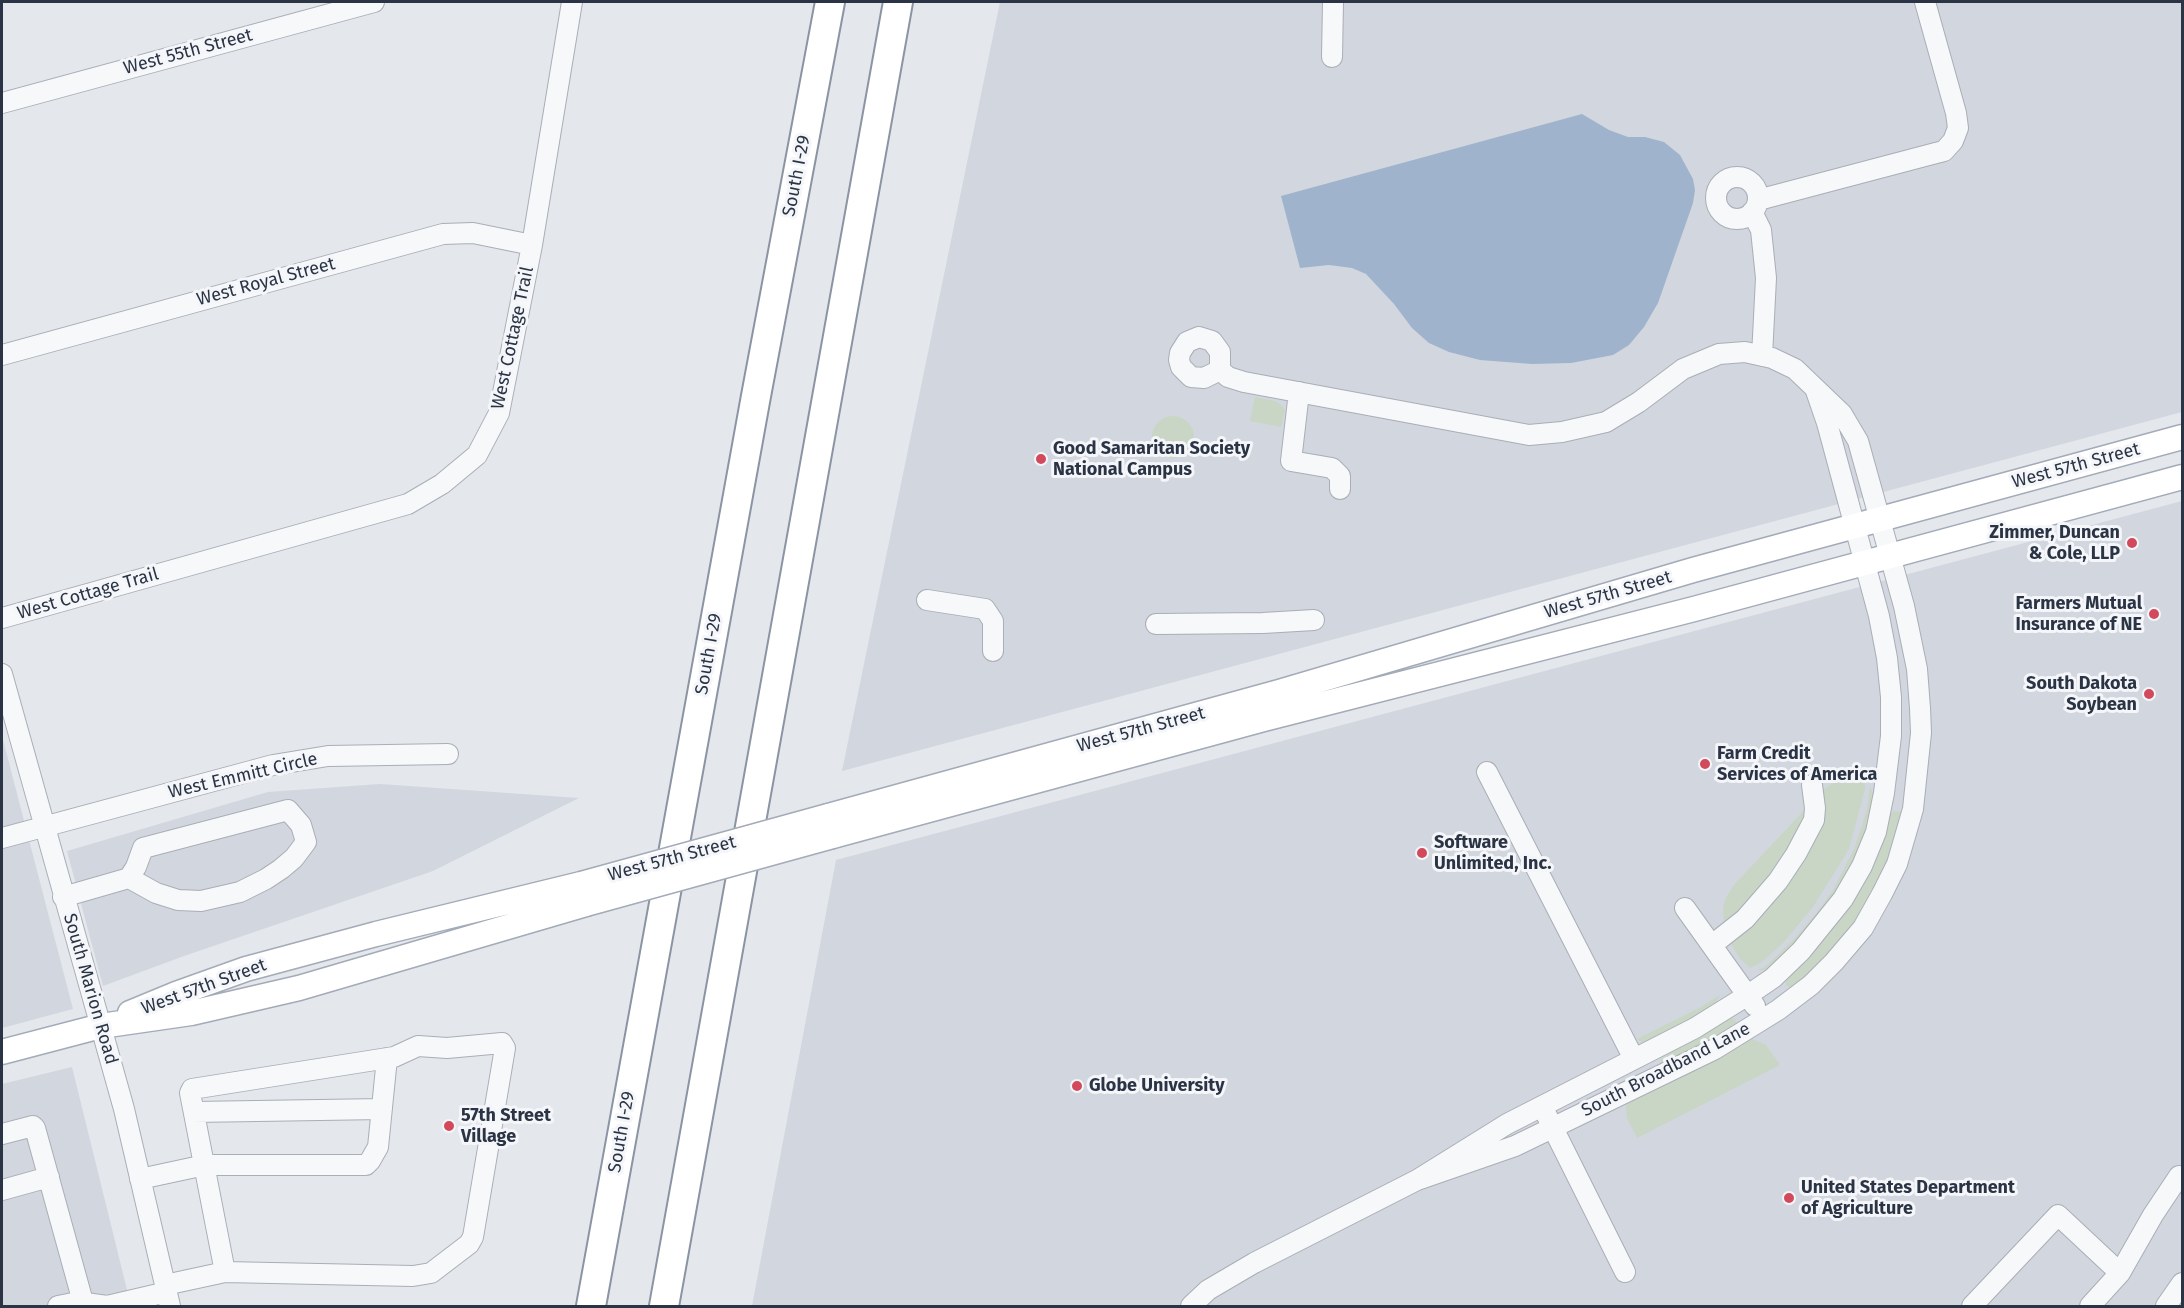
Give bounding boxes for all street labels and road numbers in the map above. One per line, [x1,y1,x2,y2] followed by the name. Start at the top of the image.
[121,24,255,80] street label: West 55th Street
[779,134,815,218] street label: South I-29
[194,253,338,311] street label: West Royal Street
[487,264,539,412] street label: West Cottage Trail
[2010,439,2142,493] street label: West 57th Street
[15,564,161,624] street label: West Cottage Trail
[1542,567,1674,623] street label: West 57th Street
[691,612,727,696] street label: South I-29
[1075,703,1207,757] street label: West 57th Street
[166,748,320,804] street label: West Emmitt Circle
[606,832,738,886] street label: West 57th Street
[58,911,122,1067] street label: South Marion Road
[139,954,269,1020] street label: West 57th Street
[1578,1018,1754,1122] street label: South Broadband Lane
[604,1090,640,1174] street label: South I-29

